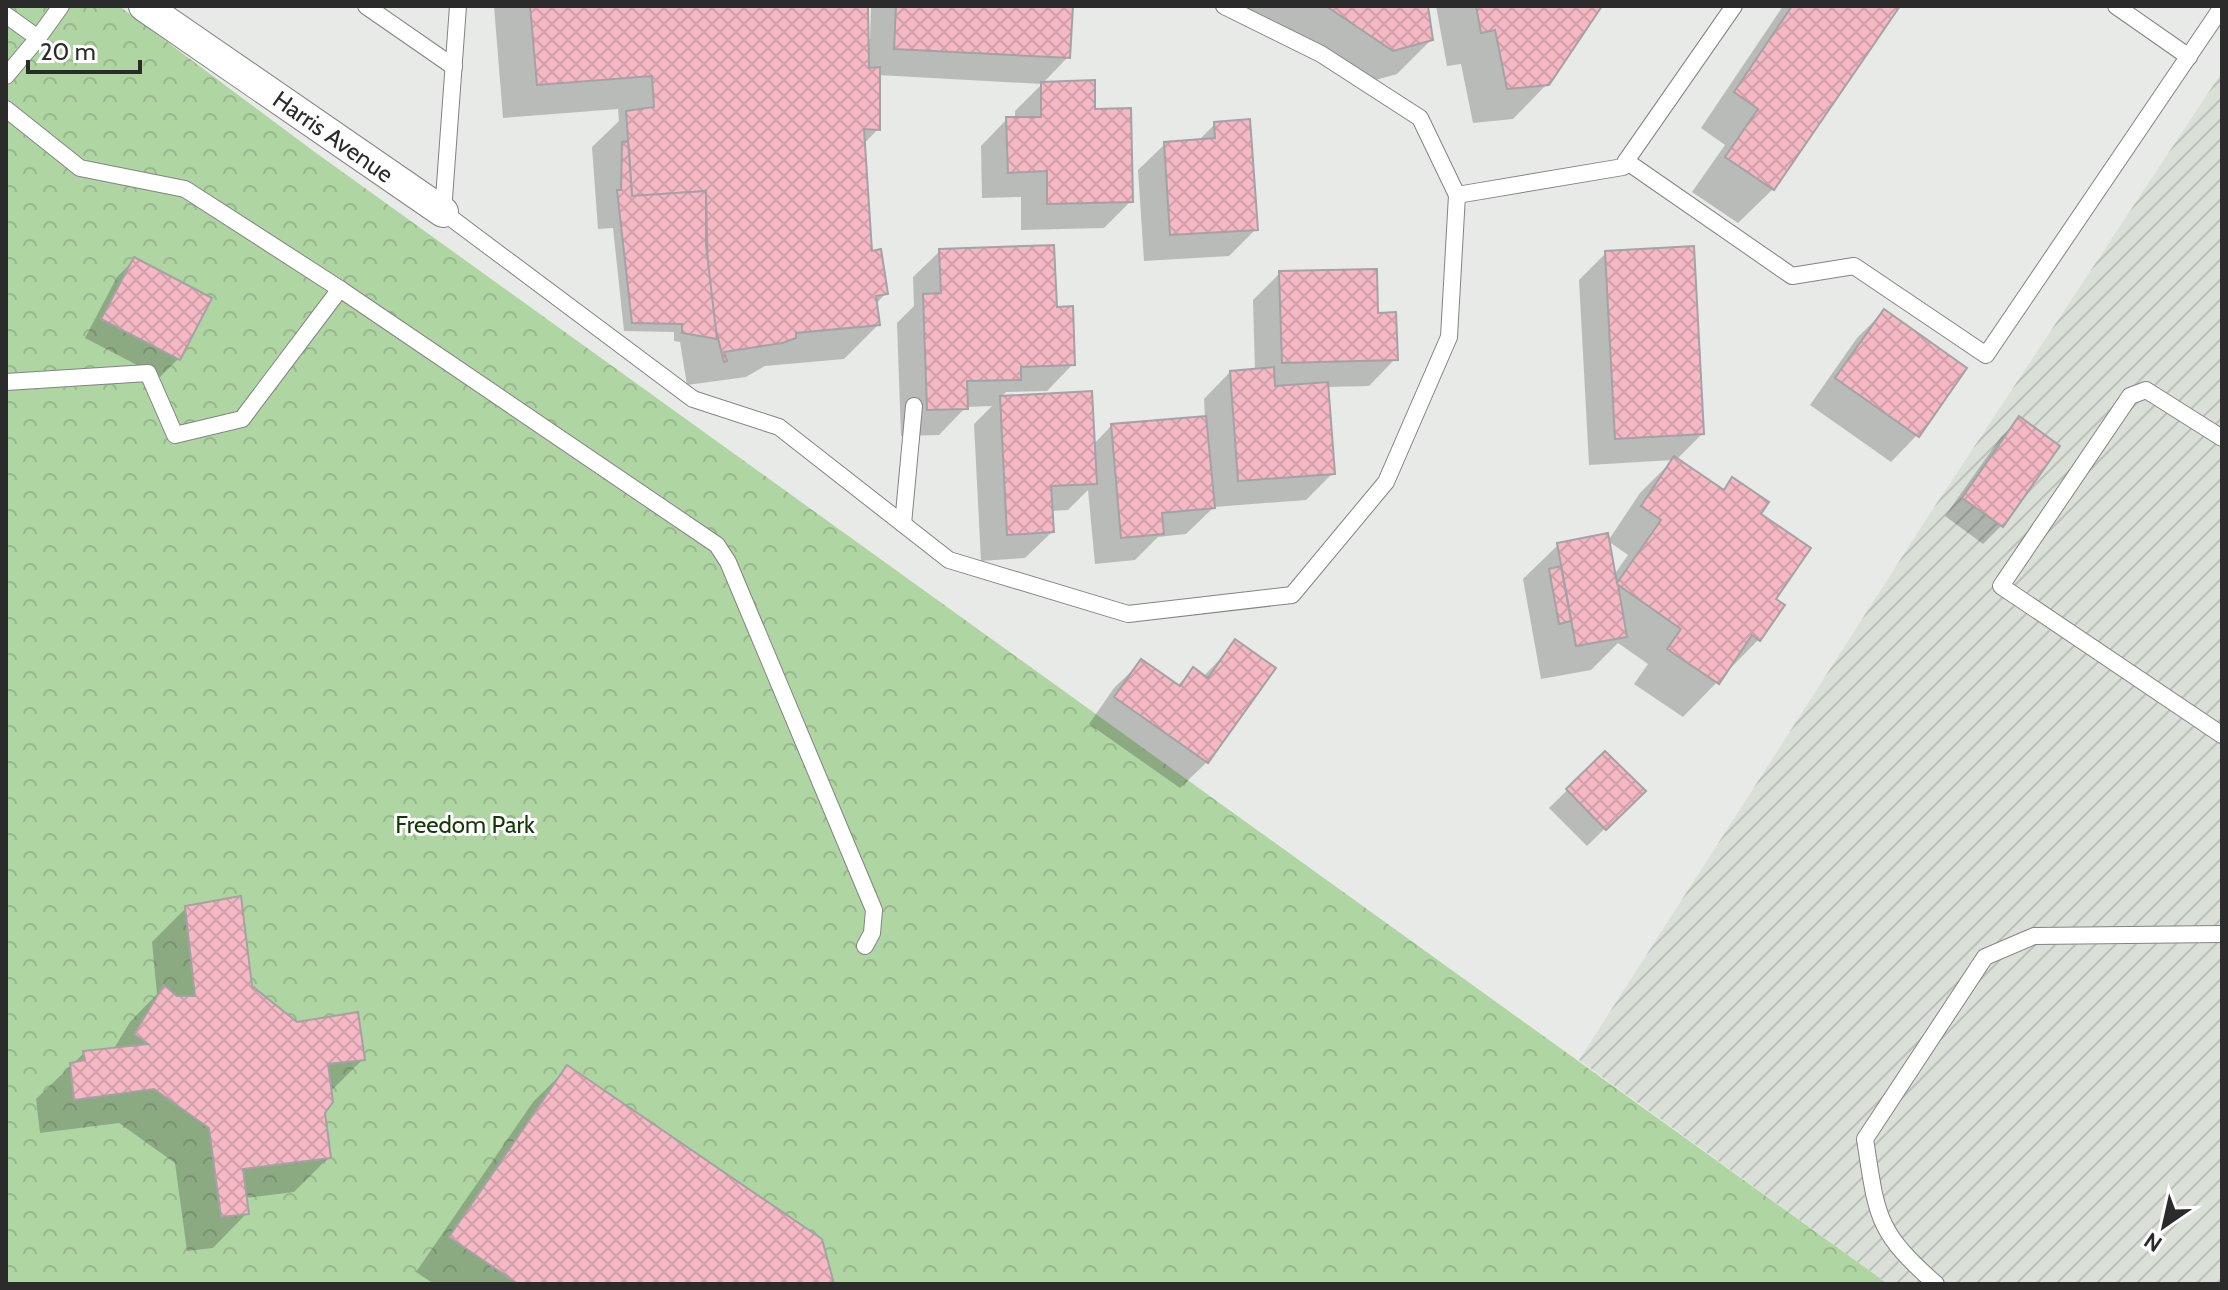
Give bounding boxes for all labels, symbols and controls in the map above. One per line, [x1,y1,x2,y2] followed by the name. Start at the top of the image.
[28,24,140,74] scale bar
[40,37,96,66] text: 20 m
[268,85,399,189] street label: Harris Avenue
[395,810,535,839] park label: Freedom Park
[2124,1186,2204,1266] north arrow
[2139,1227,2167,1258] text: N

